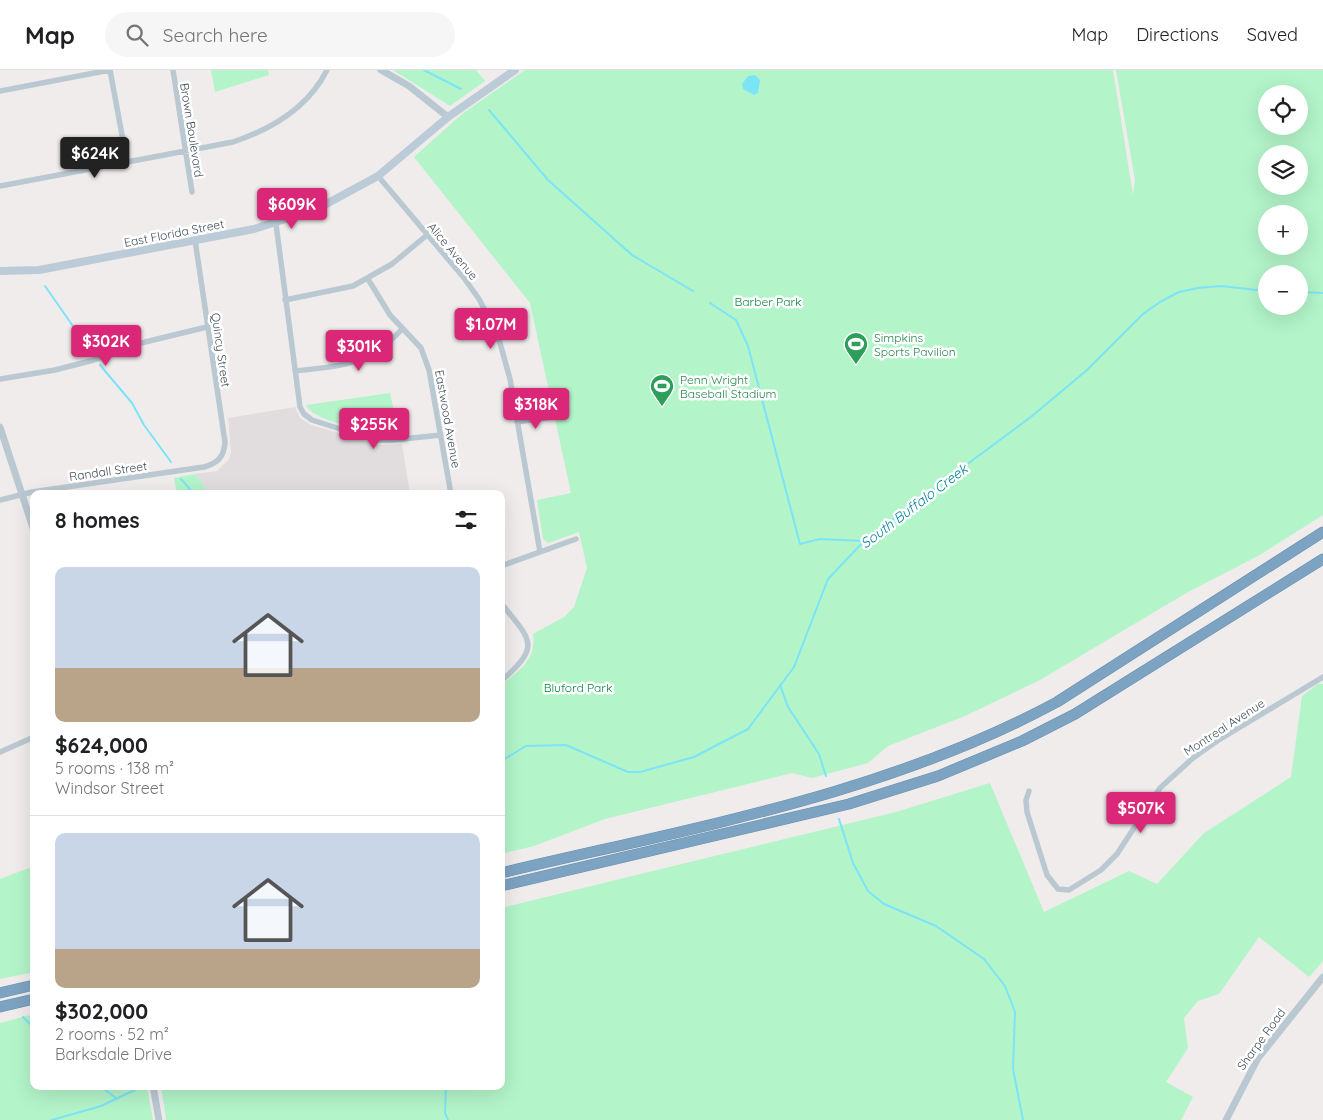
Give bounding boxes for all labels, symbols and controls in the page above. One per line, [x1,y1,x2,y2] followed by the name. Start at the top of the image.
[105,12,455,57] search box
[25,20,75,50] text: Map
[123,21,151,49] icon: search
[163,23,268,47] text: Search here
[1071,23,1108,46] text: Map
[1136,23,1219,46] text: Directions
[1247,23,1298,46] text: Saved
[177,82,207,178] street label: Brown Boulevard
[1258,85,1308,315] map controls
[1258,85,1308,135] button: locate
[60,136,130,179] pin: $624K
[71,143,119,163] text: $624K
[1258,145,1308,195] button: layers
[257,188,327,230] pin: $609K
[268,194,316,214] text: $609K
[1258,205,1308,255] button: +
[123,216,225,250] street label: East Florida Street
[425,219,482,283] street label: Alice Avenue
[1258,265,1308,315] button: −
[734,294,802,309] park label: Barber Park
[450,308,532,350] pin: $1.07M
[208,312,234,388] street label: Quincy Street
[466,314,516,334] text: $1.07M
[71,324,141,367] pin: $302K
[324,330,394,372] pin: $301K
[874,330,956,359] place label: Simpkins Sports Pavilion
[82,331,130,351] text: $302K
[843,331,869,365] sports icon: Simpkins Sports Pavilion
[337,336,381,356] text: $301K
[432,369,464,469] street label: Eastwood Avenue
[680,372,777,401] place label: Penn Wright Baseball Stadium
[649,373,675,407] sports icon: Penn Wright Baseball Stadium
[501,388,571,430] pin: $318K
[514,394,558,414] text: $318K
[339,408,409,450] pin: $255K
[350,414,398,434] text: $255K
[68,458,148,484] street label: Randall Street
[857,459,972,552] water label: South Buffalo Creek
[452,506,480,534] icon: filters
[55,507,140,533] text: 8 homes
[223,600,313,690] icon: home
[544,680,612,695] park label: Bluford Park
[1181,695,1268,759] street label: Montreal Avenue
[55,732,148,758] text: $624,000
[55,758,174,778] text: 5 rooms · 138 m²
[55,778,164,798] text: Windsor Street
[1106,792,1176,834] pin: $507K
[1117,798,1165,818] text: $507K
[223,865,313,955] icon: home
[55,998,148,1024] text: $302,000
[1234,1005,1288,1073] street label: Sharpe Road
[55,1024,169,1044] text: 2 rooms · 52 m²
[55,1044,172,1064] text: Barksdale Drive

